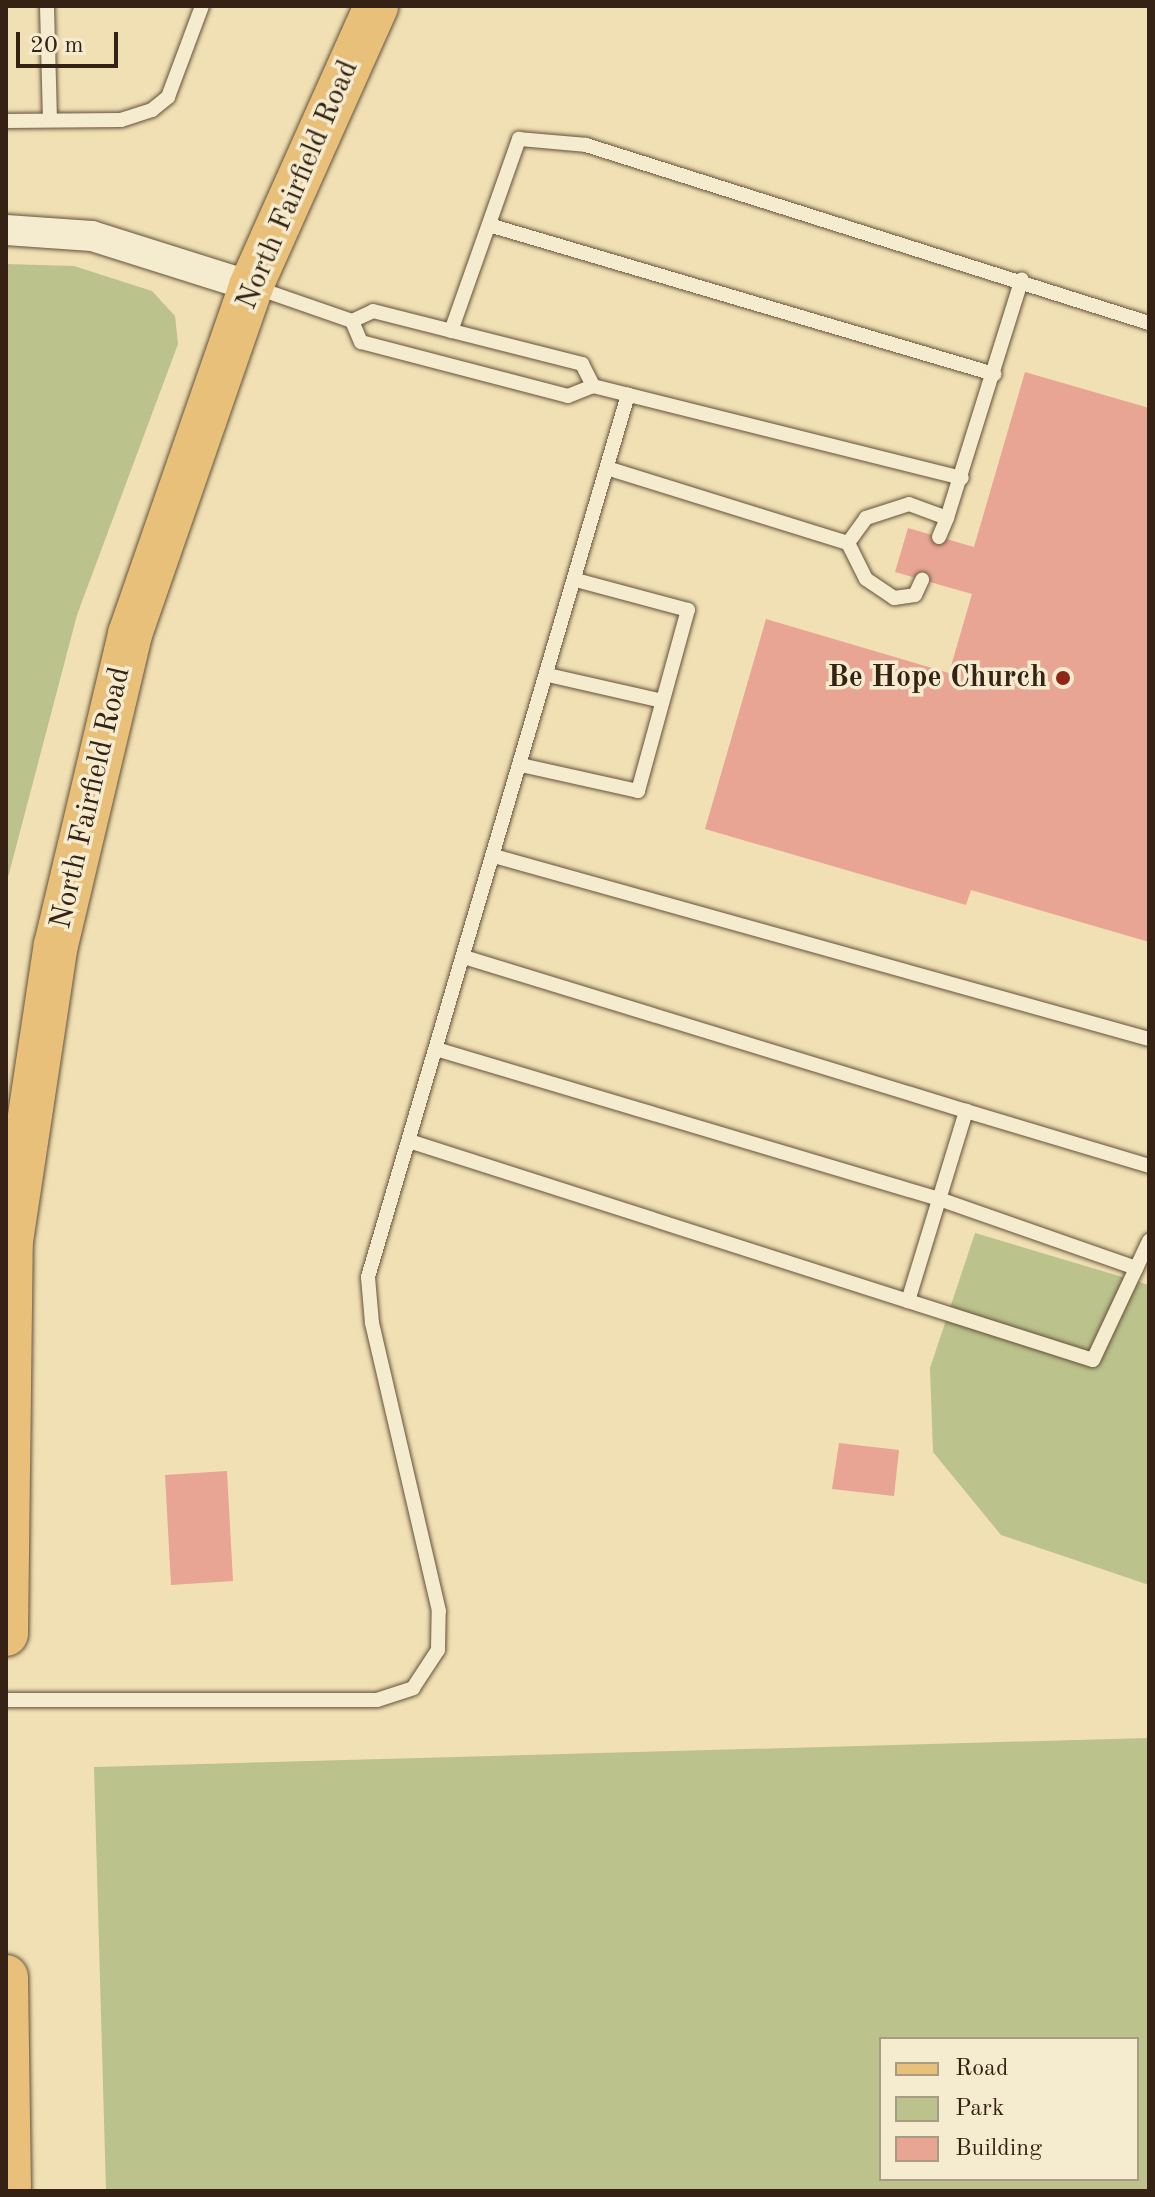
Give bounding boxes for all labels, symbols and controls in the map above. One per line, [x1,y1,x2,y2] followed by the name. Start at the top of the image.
[20,16,122,66] scale bar
[30,34,84,58] text: 20 m
[229,55,367,315] street label: North Fairfield Road
[827,660,1047,696] place label: Be Hope Church
[43,663,139,933] street label: North Fairfield Road
[1054,669,1072,687] marker: Be Hope Church
[879,2037,1139,2181] legend
[955,2057,1008,2081] text: Road
[955,2097,1004,2121] text: Park
[955,2137,1042,2161] text: Building

